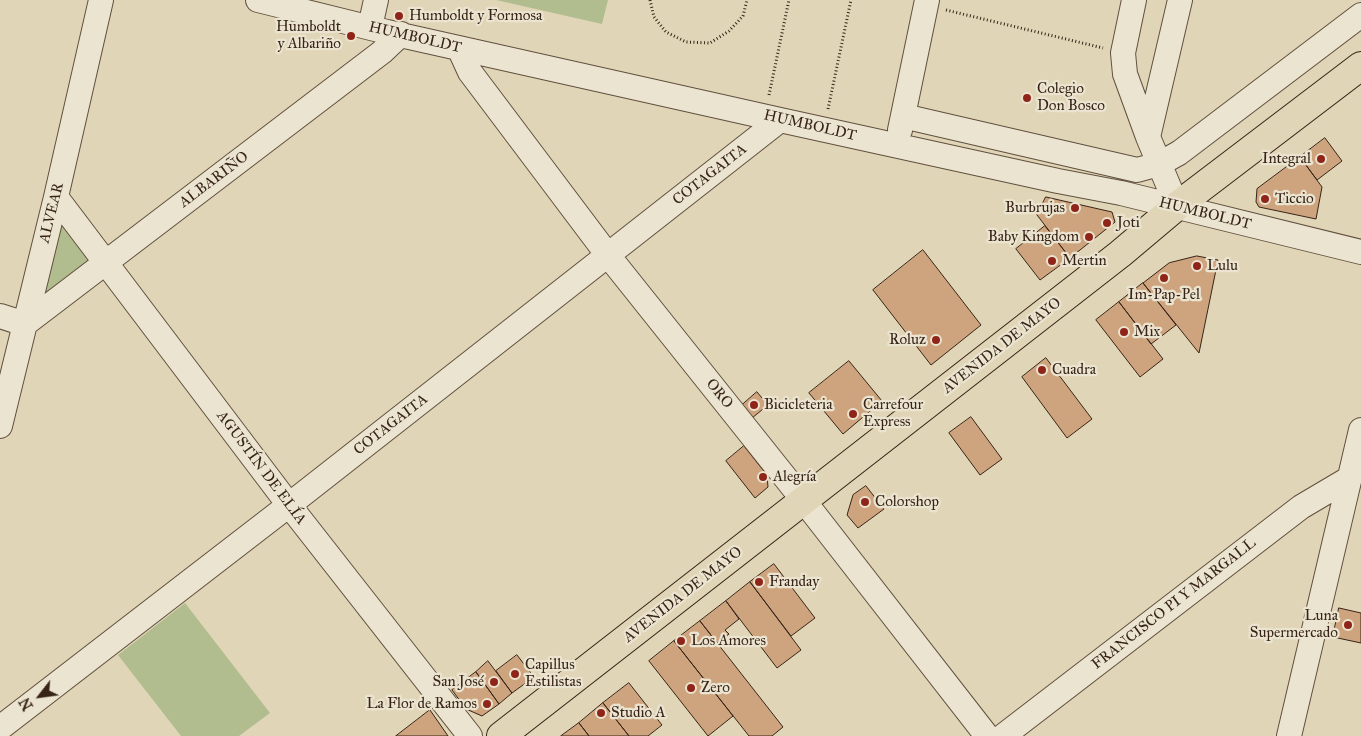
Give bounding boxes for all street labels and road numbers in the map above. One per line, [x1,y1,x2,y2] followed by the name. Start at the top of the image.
[367,19,463,57] street label: HUMBOLDT
[762,107,858,145] street label: HUMBOLDT
[669,141,751,209] street label: COTAGAITA
[176,148,252,212] street label: ALBARIÑO
[36,181,68,245] street label: ALVEAR
[1157,194,1253,234] street label: HUMBOLDT
[939,294,1065,398] street label: AVENIDA DE MAYO
[702,376,736,412] street label: ORO
[350,391,432,459] street label: COTAGAITA
[212,408,310,528] street label: AGUSTÍN DE ELÍA
[1088,534,1260,674] street label: FRANCISCO PI Y MARGALL
[620,543,746,647] street label: AVENIDA DE MAYO

